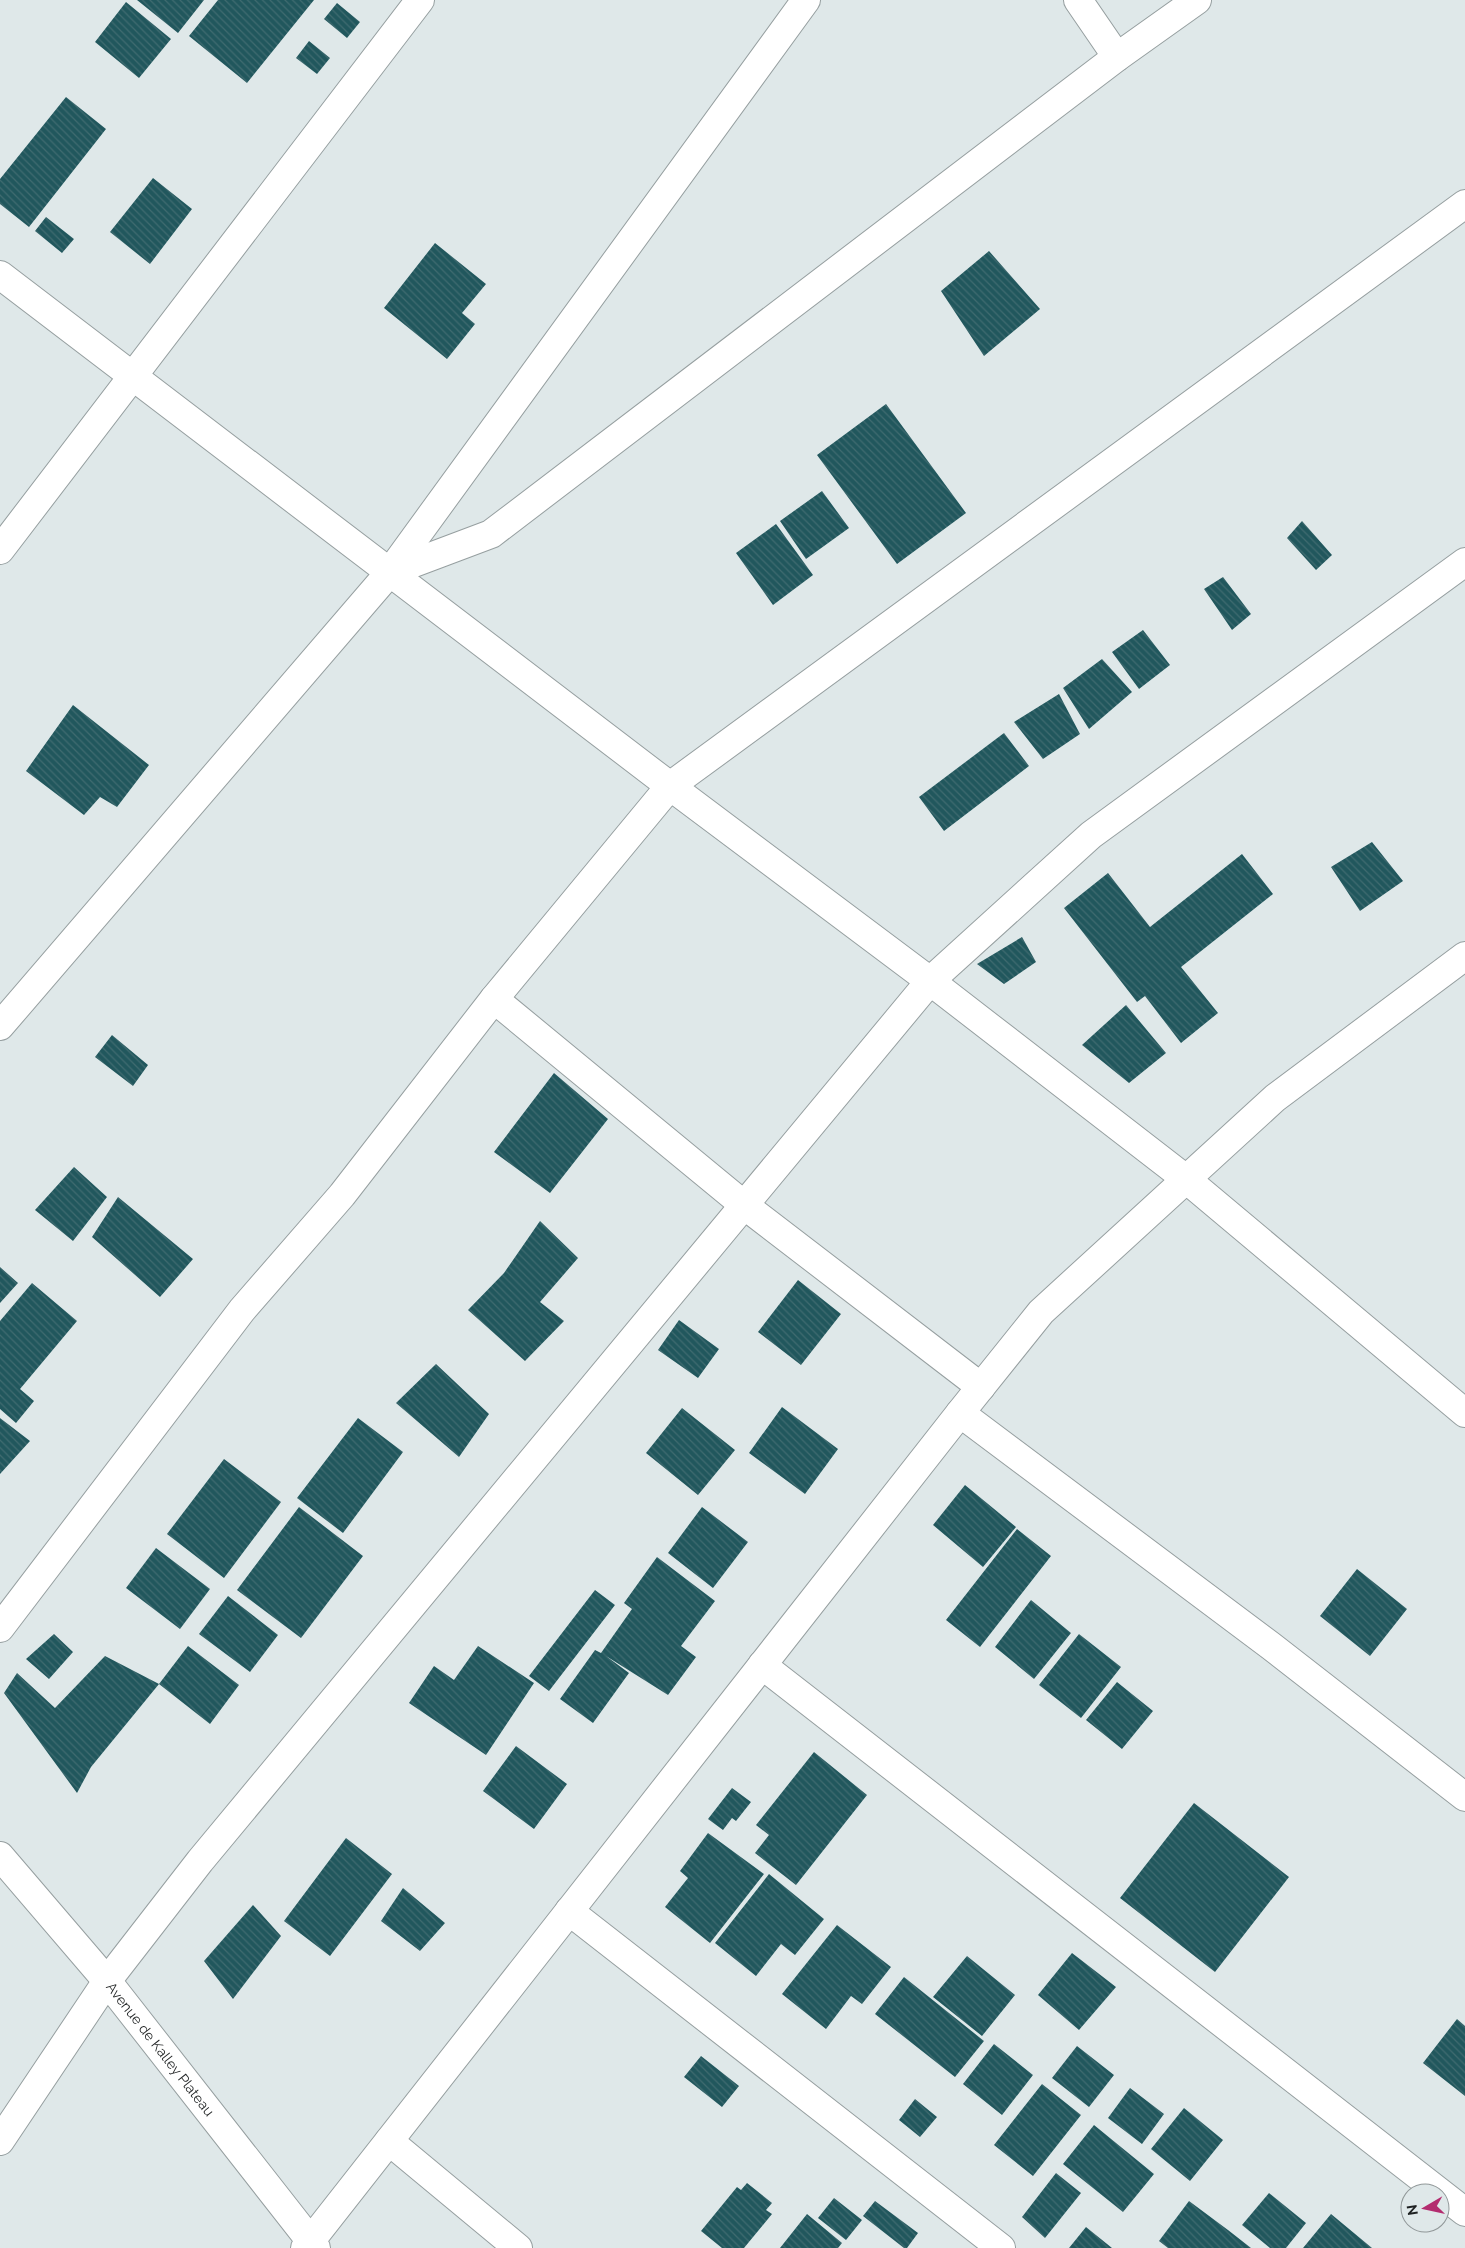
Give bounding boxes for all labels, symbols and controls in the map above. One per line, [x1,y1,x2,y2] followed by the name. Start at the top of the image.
[103,1979,218,2119] street label: Avenue de Kalley Plateau
[1400,2183,1450,2233] north arrow
[1403,2204,1421,2217] text: N

